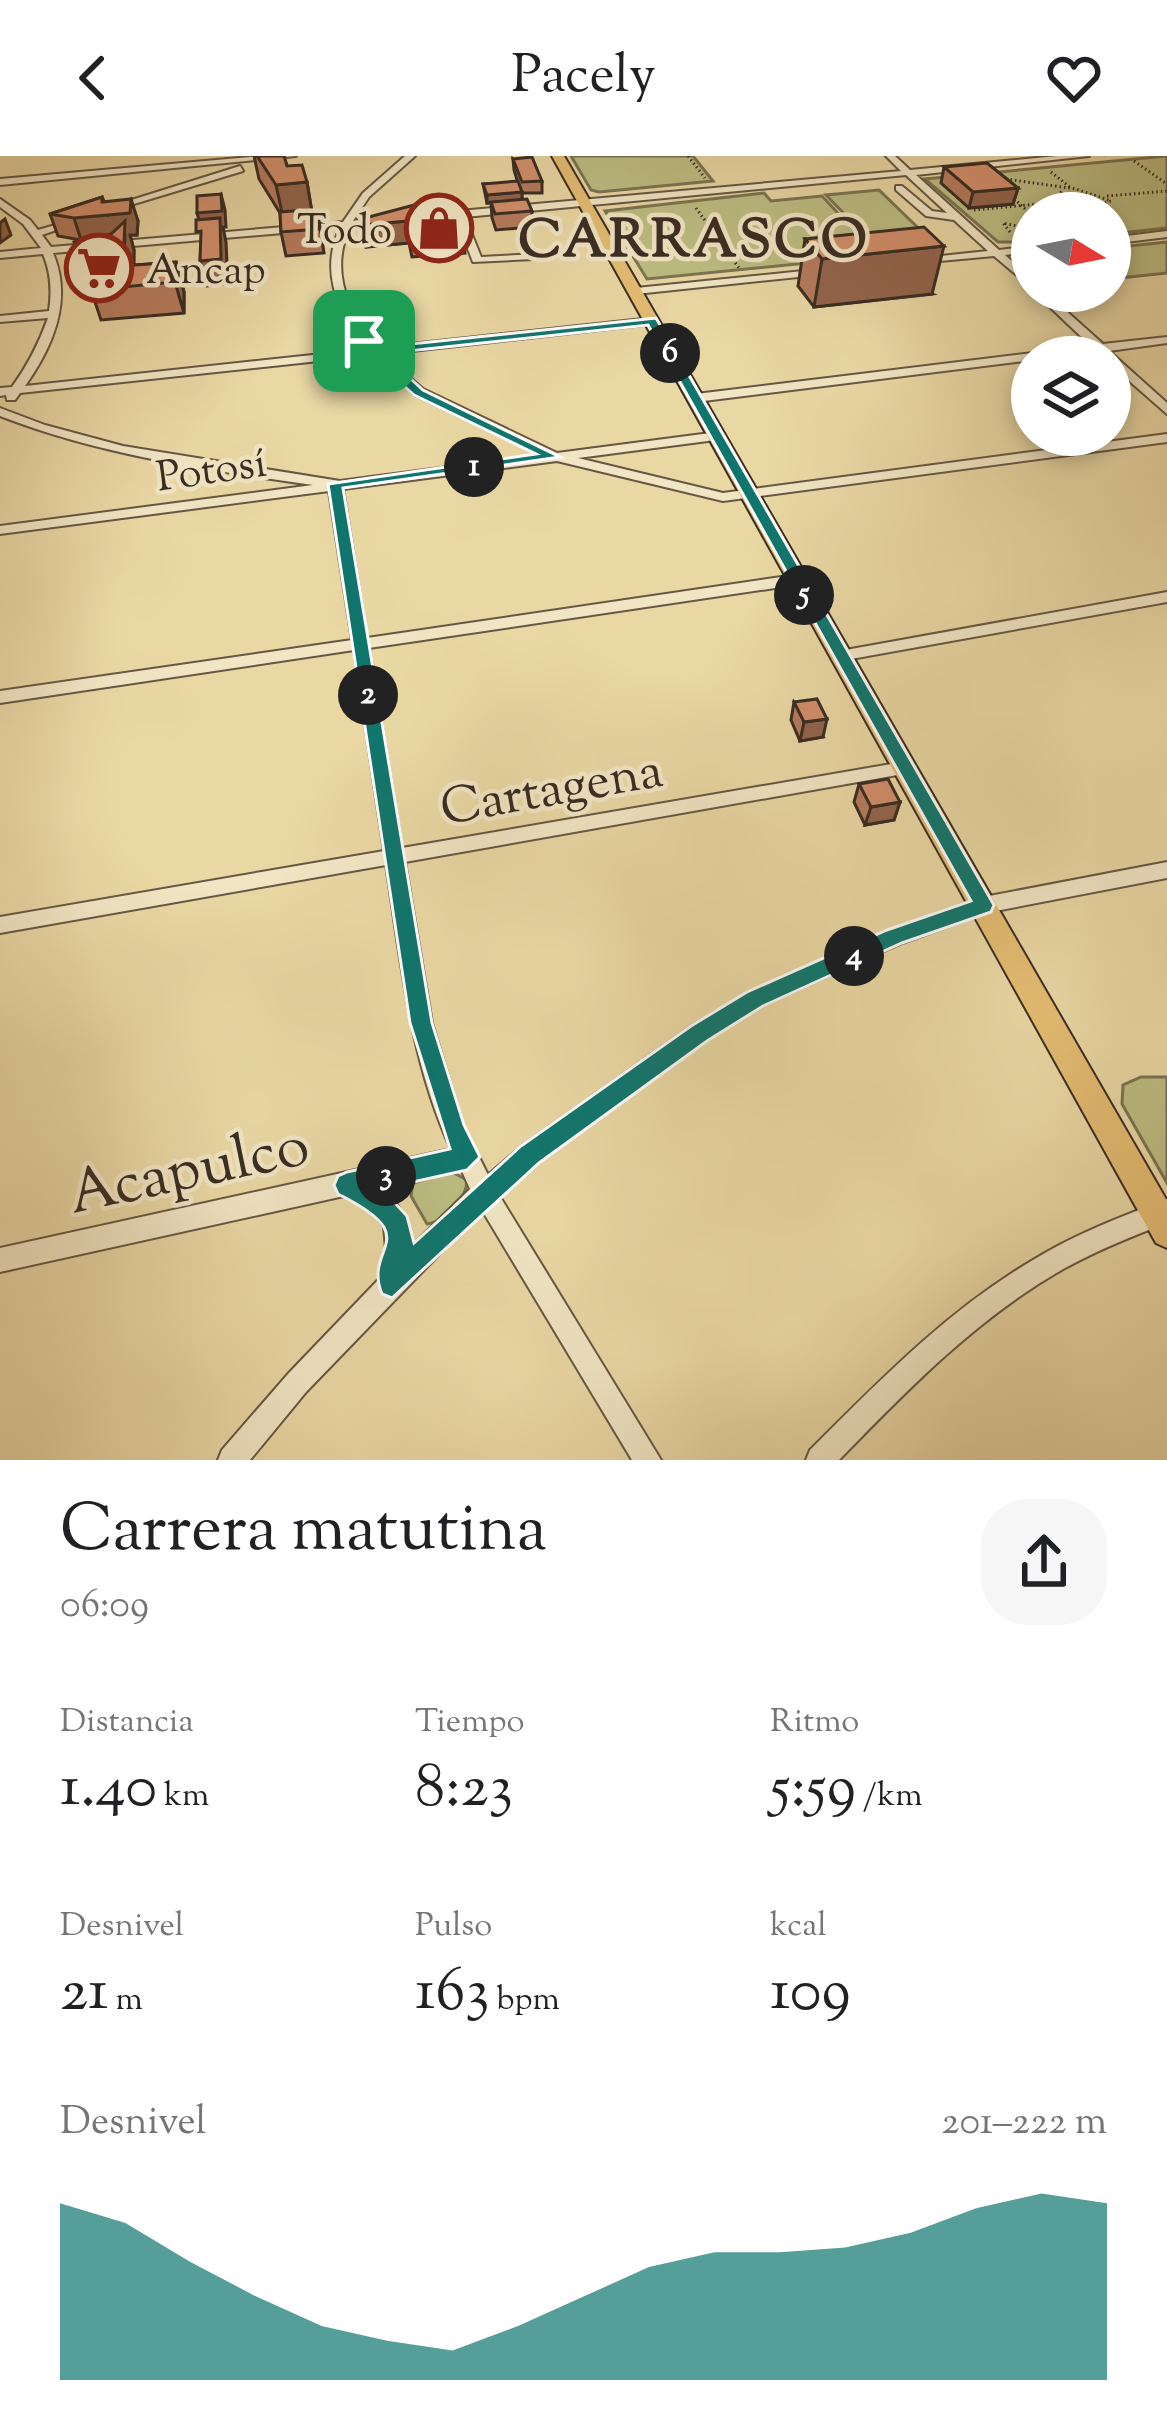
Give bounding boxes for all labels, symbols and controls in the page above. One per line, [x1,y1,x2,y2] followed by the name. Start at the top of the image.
[511,39,656,117] text: Pacely
[60,45,126,111] icon: back
[1041,45,1107,111] icon: heart
[1011,192,1131,312] north arrow
[1011,192,1131,456] map controls
[404,193,474,263] shop icon: Todo
[297,203,392,263] place label: Todo
[518,204,870,282] district label: CARRASCO
[64,233,134,303] supermarket icon: Ancap
[146,243,266,303] place label: Ancap
[313,290,415,392] pin
[331,308,397,374] icon: arrive
[640,323,700,383] pin: 6
[662,329,678,377] text: 6
[1011,336,1131,456] button: layers
[153,436,271,510] street label: Potosí
[444,437,504,497] pin: 1
[468,443,480,491] text: 1
[774,565,834,625] pin: 5
[798,571,810,619] text: 5
[338,665,398,725] pin: 2
[360,671,376,719] text: 2
[435,737,669,848] street label: Cartagena
[824,926,884,986] pin: 4
[846,932,862,980] text: 4
[61,1105,318,1241] street label: Acapulco
[356,1146,416,1206] pin: 3
[379,1152,393,1200] text: 3
[60,1486,547,1581] text: Carrera matutina
[981,1499,1107,1625] button: share
[60,1579,149,1635] text: 06:09
[60,1699,194,1747] text: Distancia
[415,1699,525,1747] text: Tiempo
[770,1699,859,1747] text: Ritmo
[60,1747,157,1834] text: 1.40
[415,1747,513,1834] text: 8:23
[770,1747,856,1834] text: 5:59
[157,1773,209,1821] text: km
[856,1773,923,1821] text: /km
[60,1903,184,1951] text: Desnivel
[415,1903,492,1951] text: Pulso
[770,1903,827,1951] text: kcal
[60,1951,108,2038] text: 21
[415,1951,489,2038] text: 163
[770,1951,851,2038] text: 109
[108,1977,143,2025] text: m
[489,1977,560,2025] text: bpm
[60,2096,206,2152] text: Desnivel
[941,2096,1107,2152] text: 201–222 m

